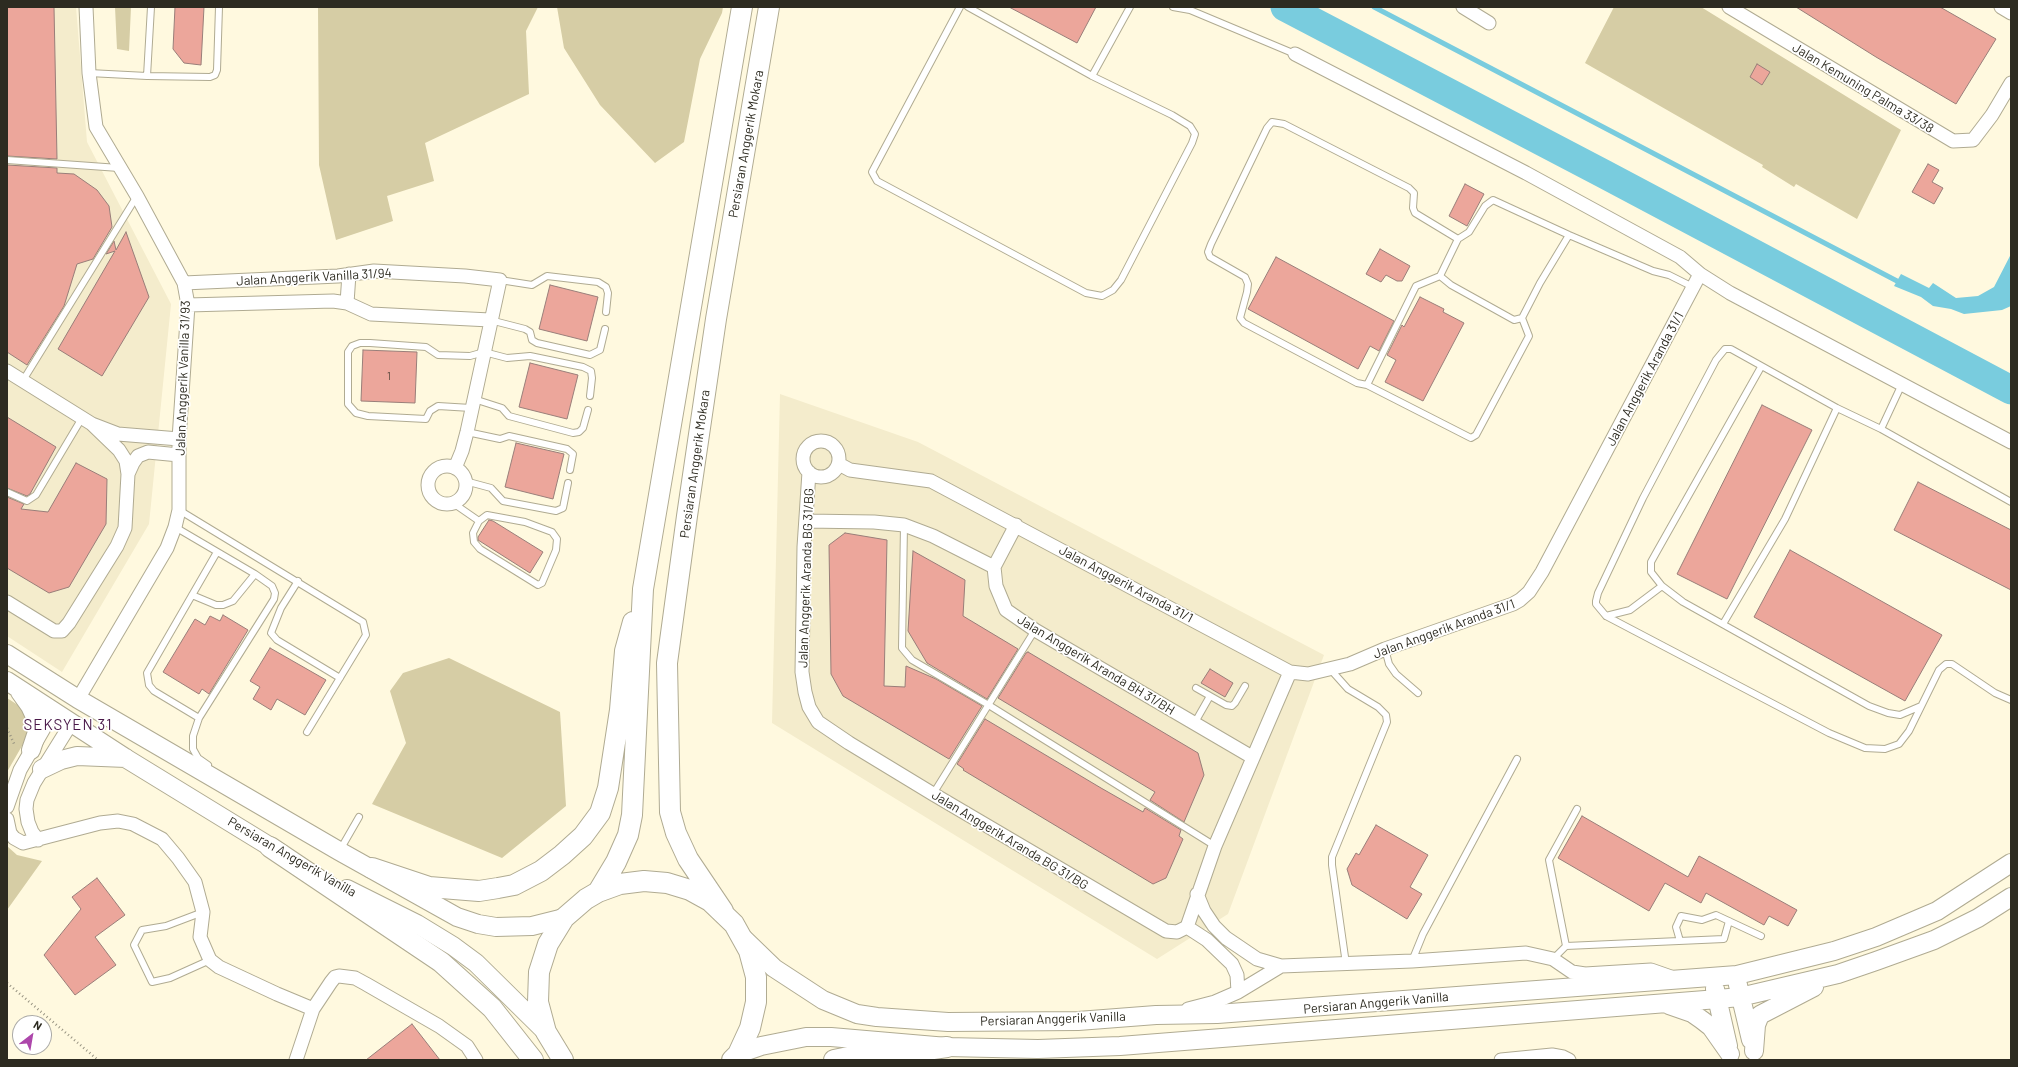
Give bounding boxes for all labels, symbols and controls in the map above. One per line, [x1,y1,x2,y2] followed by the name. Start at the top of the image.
[1790,40,1936,136] street label: Jalan Kemuning Palma 33/38
[725,69,767,219] street label: Persiaran Anggerik Mokara
[236,265,392,289] street label: Jalan Anggerik Vanilla 31/94
[172,300,194,456] street label: Jalan Anggerik Vanilla 31/93
[1603,309,1687,449] street label: Jalan Anggerik Aranda 31/1
[387,369,391,383] house number: 1
[677,389,713,539] street label: Persiaran Anggerik Mokara
[795,488,817,668] street label: Jalan Anggerik Aranda BG 31/BG
[1056,542,1196,626] street label: Jalan Anggerik Aranda 31/1
[1371,596,1517,662] street label: Jalan Anggerik Aranda 31/1
[1014,612,1178,718] street label: Jalan Anggerik Aranda BH 31/BH
[24,716,112,734] district label: SEKSYEN 31
[929,787,1091,893] street label: Jalan Anggerik Aranda BG 31/BG
[225,814,359,900] street label: Persiaran Anggerik Vanilla
[1303,989,1449,1017] street label: Persiaran Anggerik Vanilla
[980,1009,1126,1029] street label: Persiaran Anggerik Vanilla
[12,1015,52,1055] north arrow
[31,1018,44,1033] text: N

